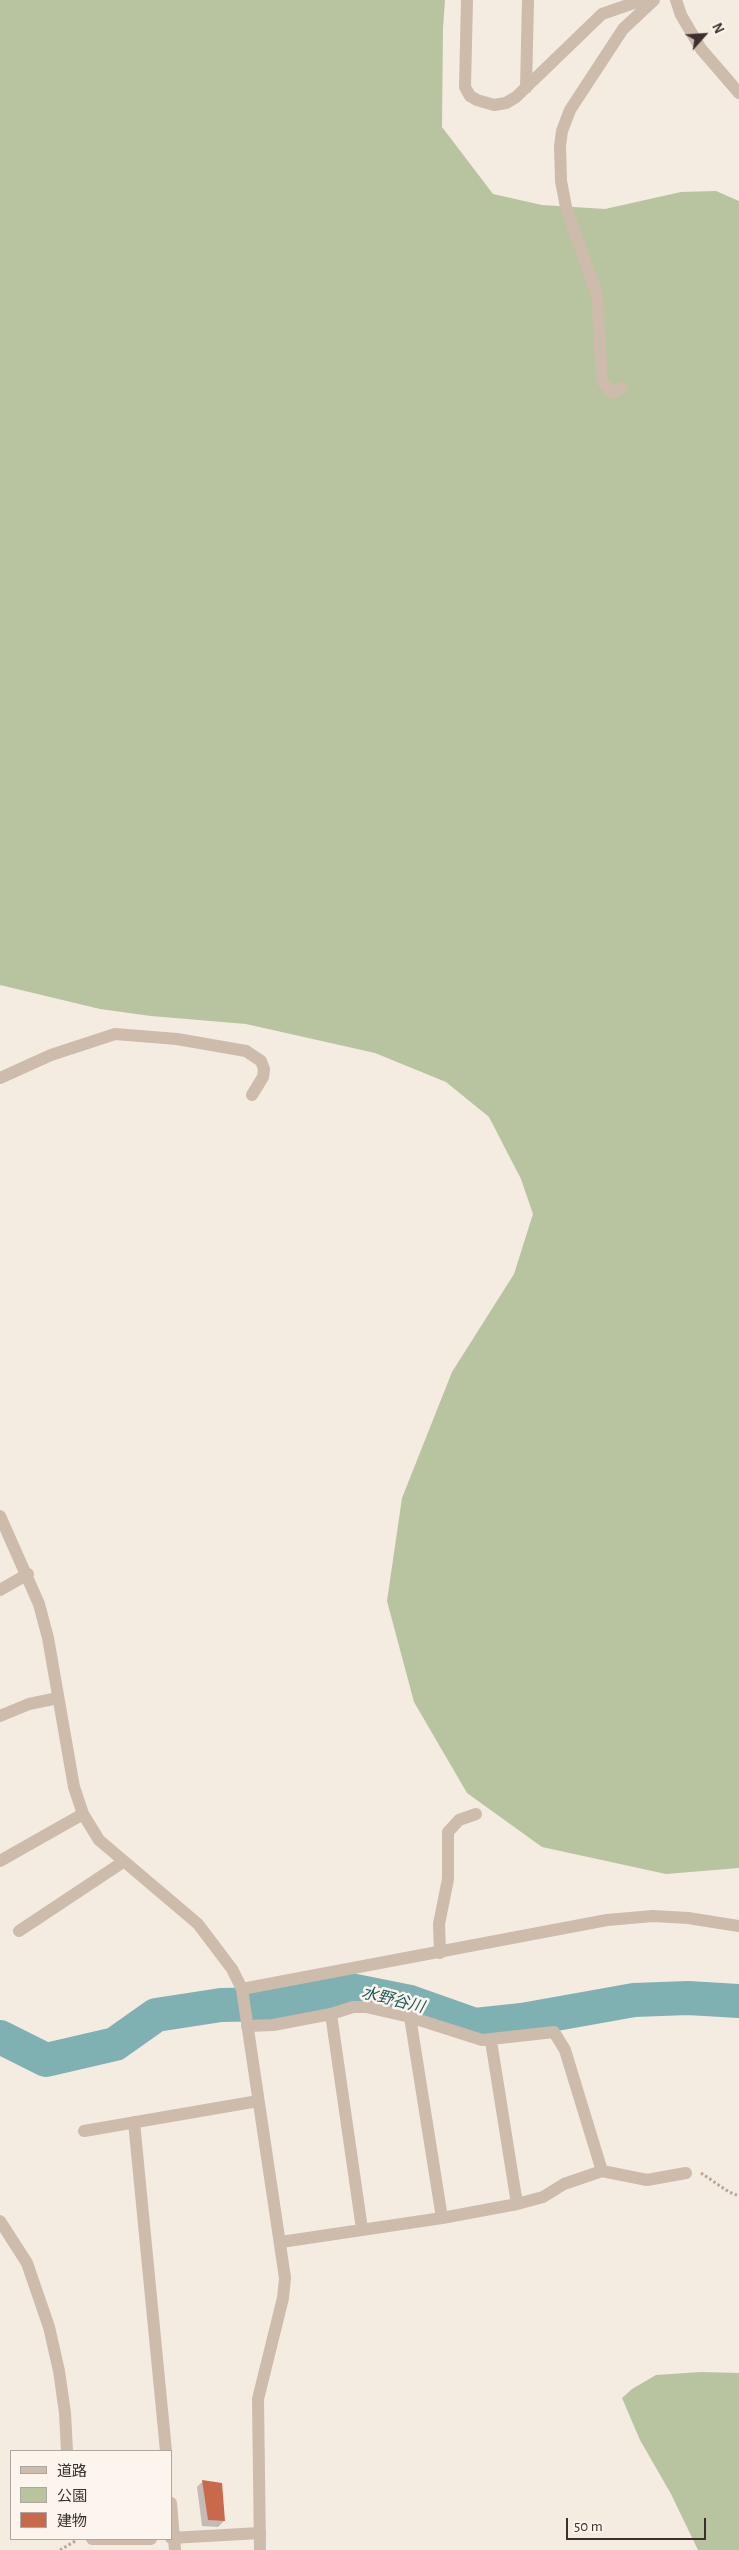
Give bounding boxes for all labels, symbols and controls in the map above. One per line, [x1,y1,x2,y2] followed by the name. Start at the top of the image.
[679,10,729,60] north arrow
[709,21,726,36] text: N
[360,1983,426,2017] water label: 水野谷川
[10,2450,172,2540] legend
[57,2464,87,2479] text: 道路
[57,2489,87,2504] text: 公園
[569,2508,709,2540] scale bar
[57,2514,87,2529] text: 建物
[574,2519,603,2534] text: 50 m

